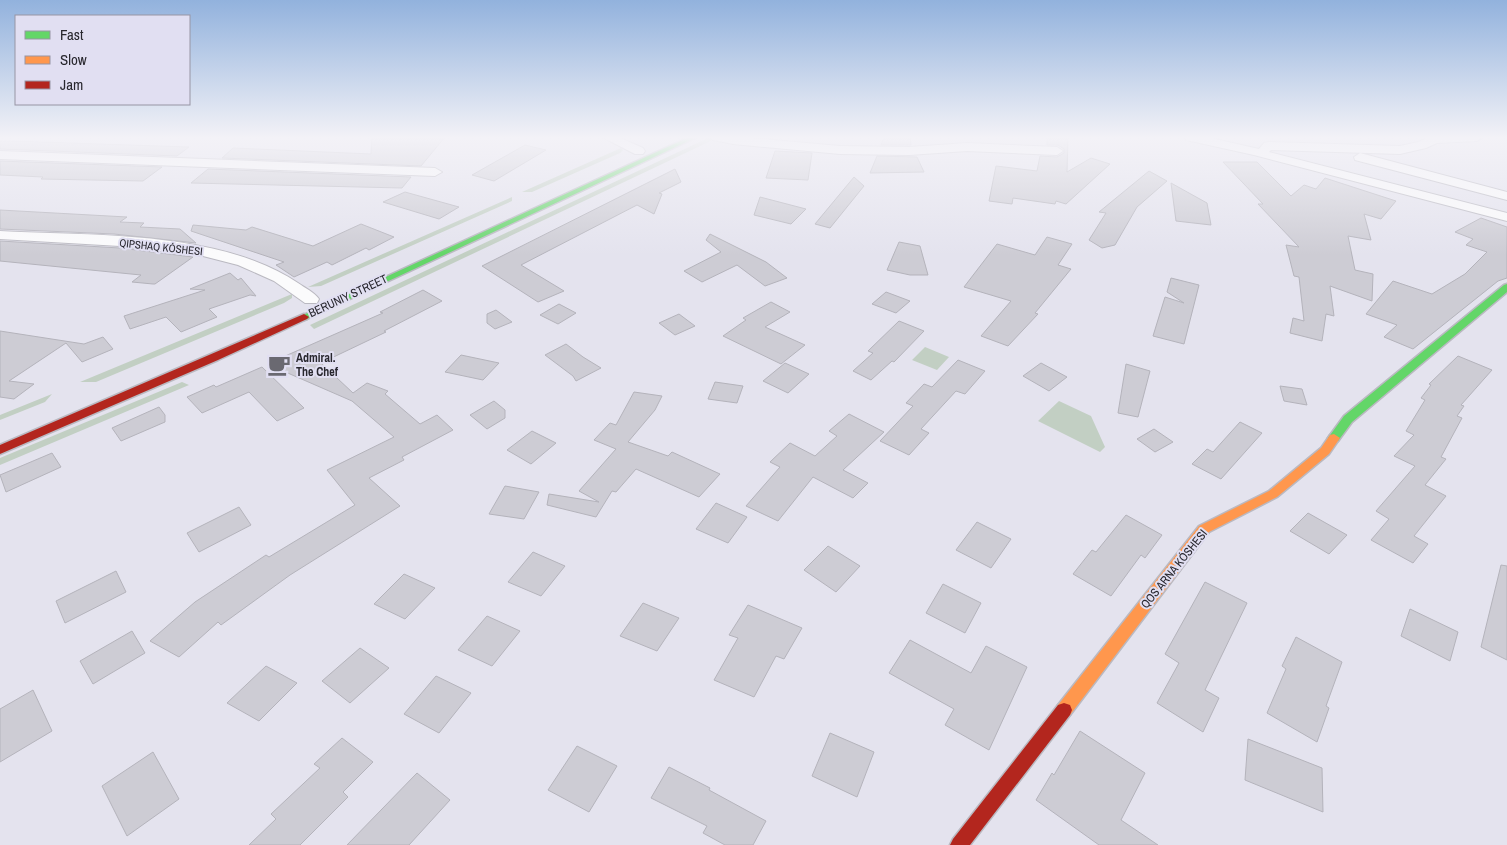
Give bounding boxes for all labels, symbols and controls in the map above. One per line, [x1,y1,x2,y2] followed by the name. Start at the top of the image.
[15,15,190,105] legend
[60,24,84,45] text: Fast
[60,49,87,70] text: Slow
[60,74,83,95] text: Jam
[119,236,203,258] street label: QIPSHAQ KÓSHESI
[306,271,390,321] street label: BERUNIY STREET
[296,350,339,380] place label: Admiral. The Chef
[266,352,292,378] cafe icon: Admiral. The Chef
[1137,526,1211,612] street label: QOS ARNA KÓSHESI

